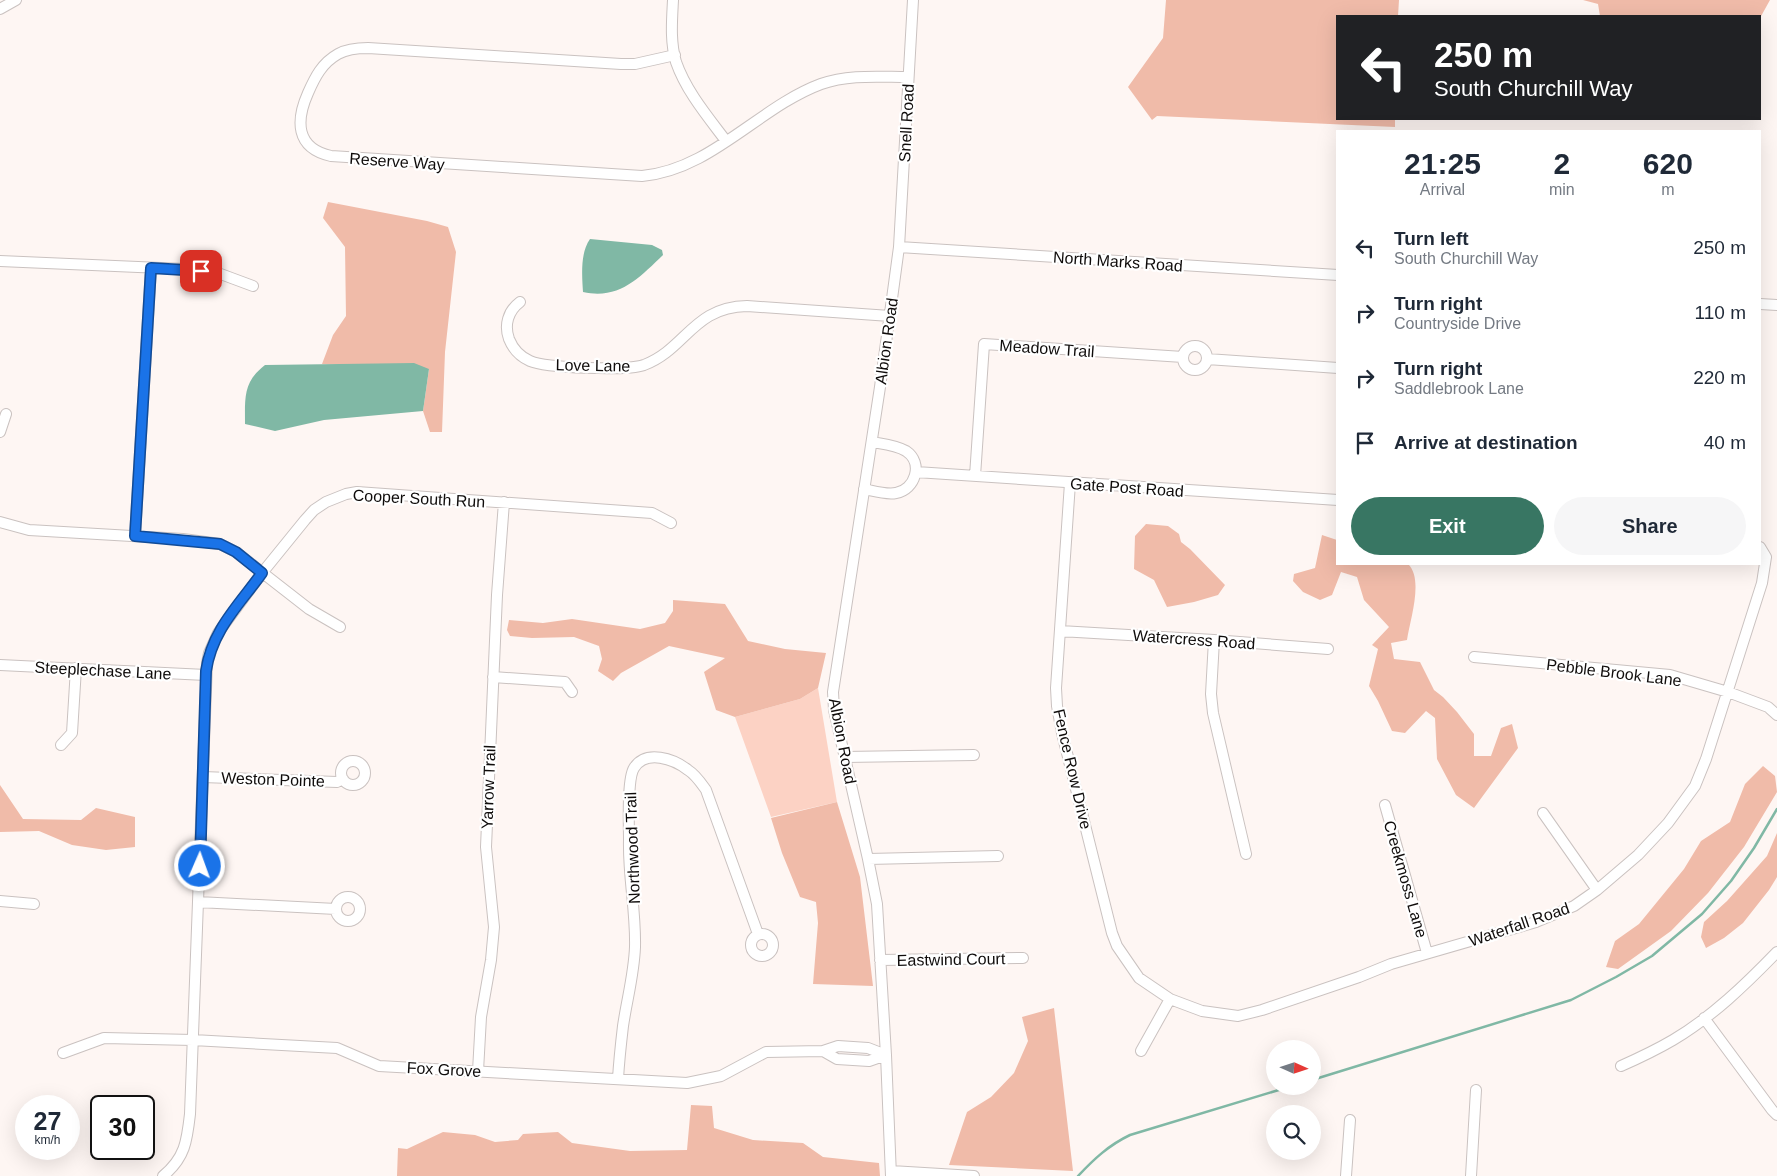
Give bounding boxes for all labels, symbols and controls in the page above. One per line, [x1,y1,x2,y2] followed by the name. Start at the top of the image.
[1351,35,1416,100] icon: left
[1434,35,1533,74] text: 250 m
[1434,76,1632,101] text: South Churchill Way
[896,83,917,163] street label: Snell Road
[1404,147,1481,180] text: 21:25
[1553,147,1570,180] text: 2
[1643,147,1693,180] text: 620
[349,150,445,173] street label: Reserve Way
[1420,181,1465,198] text: Arrival
[1549,181,1575,198] text: min
[1661,181,1674,198] text: m
[1394,228,1469,249] text: Turn left
[1351,234,1379,262] icon: left
[1693,237,1746,258] text: 250 m
[1053,248,1183,275] street label: North Marks Road
[180,250,222,292] pin
[1394,250,1538,267] text: South Churchill Way
[187,257,215,285] icon: arrive
[1394,293,1482,314] text: Turn right
[872,297,901,385] street label: Albion Road
[1351,299,1379,327] icon: right
[1695,302,1746,323] text: 110 m
[1394,315,1521,332] text: Countryside Drive
[999,337,1095,360] street label: Meadow Trail
[555,356,631,375] street label: Love Lane
[1394,358,1482,379] text: Turn right
[1351,364,1379,392] icon: right
[1693,367,1746,388] text: 220 m
[1394,380,1524,397] text: Saddlebrook Lane
[1351,429,1379,457] icon: arrive
[1394,432,1578,453] text: Arrive at destination
[1704,432,1746,453] text: 40 m
[1070,475,1184,500] street label: Gate Post Road
[352,487,486,510] street label: Cooper South Run
[1351,497,1544,555] button: Exit
[1554,497,1746,555] button: Share
[1132,627,1256,652] street label: Watercress Road
[1545,656,1683,689] street label: Pebble Brook Lane
[34,658,172,683] street label: Steeplechase Lane
[826,697,859,786] street label: Albion Road
[1050,707,1095,831] street label: Fence Row Drive
[479,745,498,829] street label: Yarrow Trail
[221,769,325,790] street label: Weston Pointe
[622,792,643,904] street label: Northwood Trail
[1381,819,1430,940] street label: Creekmoss Lane
[173,839,225,891] position arrow
[1467,899,1572,950] street label: Waterfall Road
[897,950,1006,969] street label: Eastwind Court
[1266,1040,1321,1095] north arrow
[1266,1040,1321,1160] map controls
[406,1059,482,1080] street label: Fox Grove
[90,1095,155,1160] speed limit sign: 30
[1266,1105,1321,1160] button: search
[34,1107,61,1135] text: 27
[34,1133,61,1147] text: km/h

